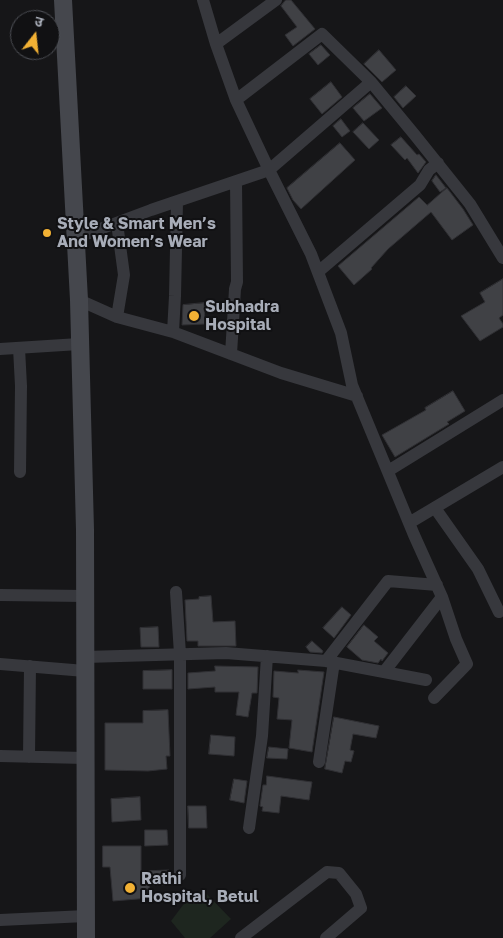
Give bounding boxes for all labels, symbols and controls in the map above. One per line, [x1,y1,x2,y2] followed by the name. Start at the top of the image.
[10,10,60,60] north arrow
[33,12,45,30] text: उ
[57,214,216,252] place label: Style & Smart Men’s And Women’s Wear
[41,227,53,239] marker: Style & Smart Men’s And Women’s Wear
[205,297,279,335] place label: Subhadra Hospital
[187,309,201,323] marker: Subhadra Hospital
[141,869,259,907] place label: Rathi Hospital, Betul
[123,881,137,895] marker: Rathi Hospital, Betul

